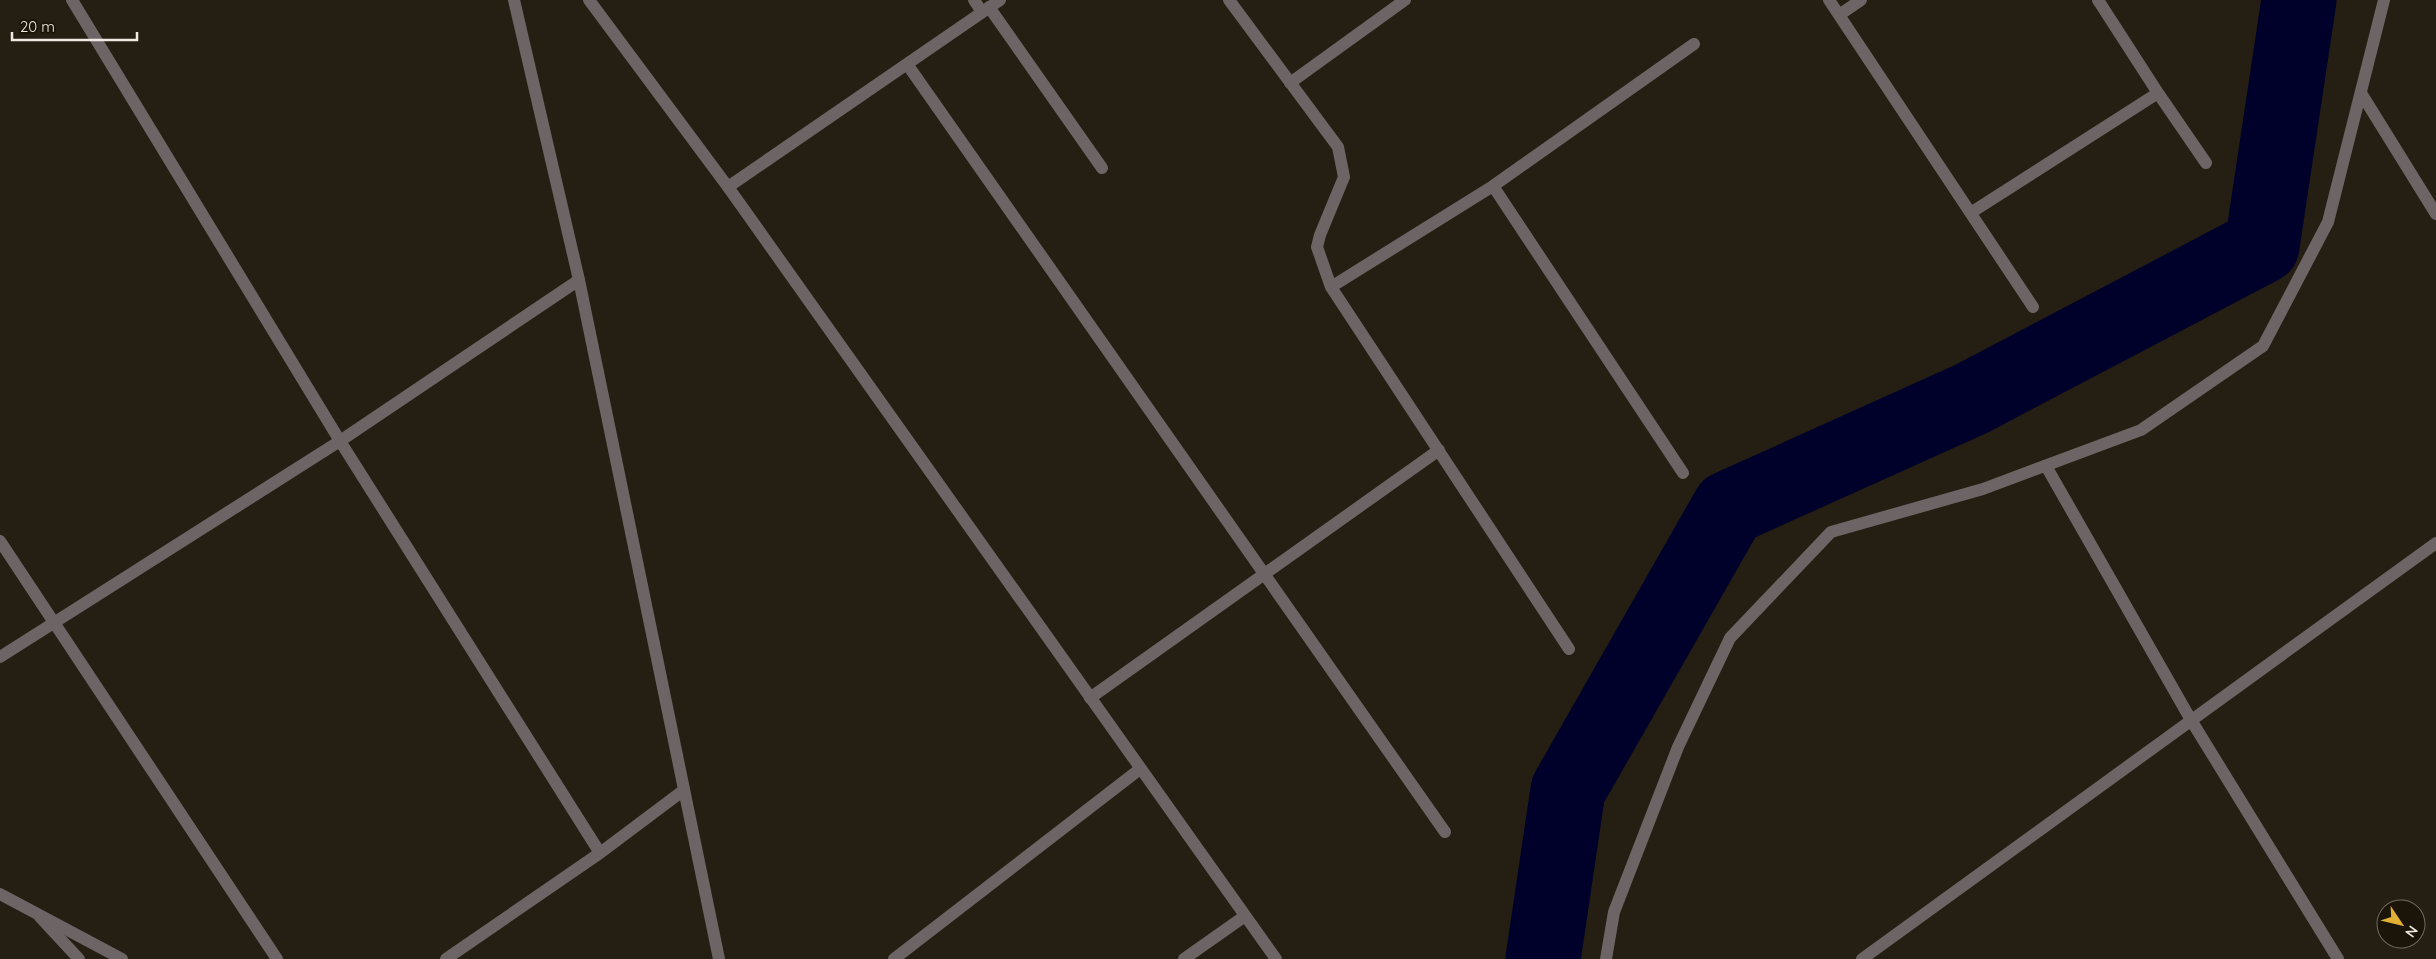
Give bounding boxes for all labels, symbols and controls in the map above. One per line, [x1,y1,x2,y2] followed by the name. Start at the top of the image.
[12,10,138,42] scale bar
[20,17,55,36] text: 20 m
[2376,899,2426,949] north arrow
[2401,922,2422,941] text: N

